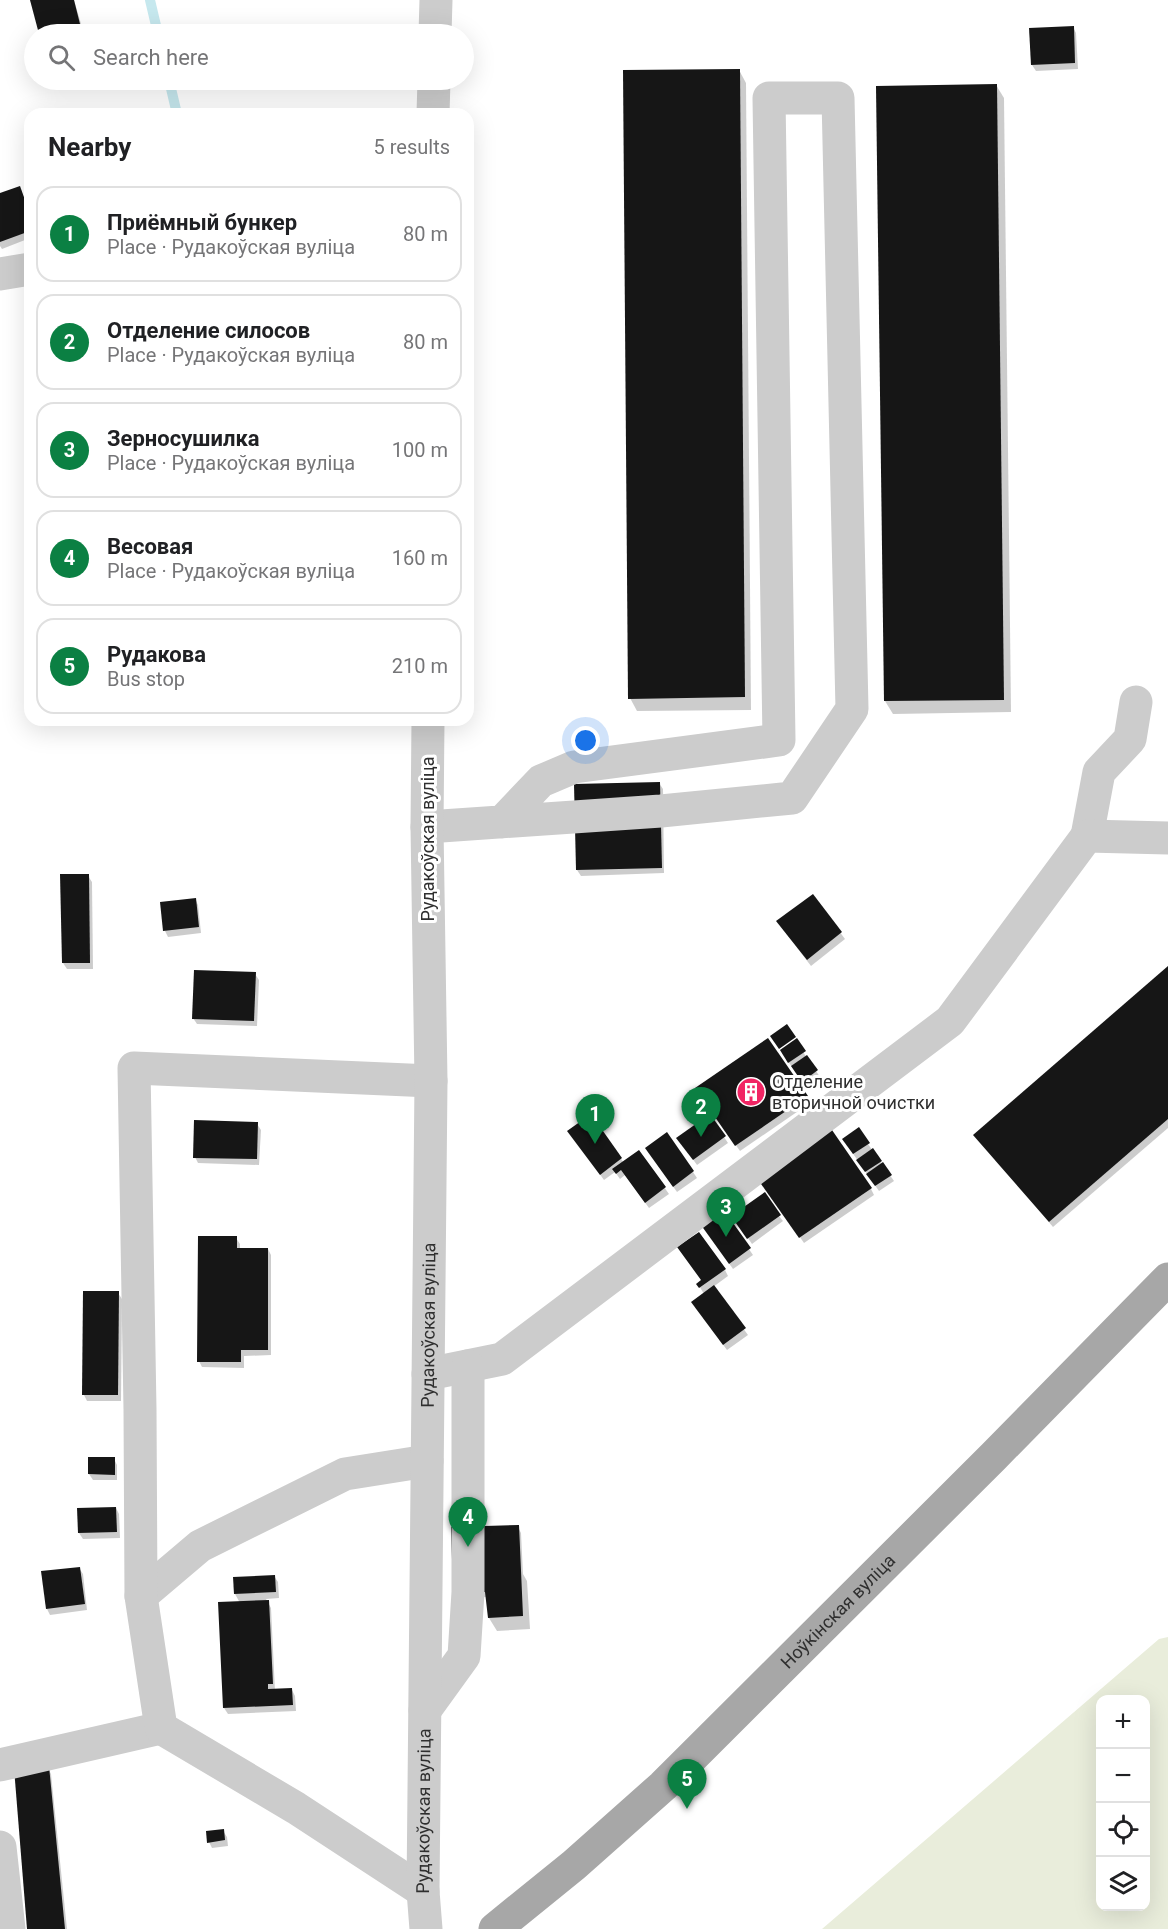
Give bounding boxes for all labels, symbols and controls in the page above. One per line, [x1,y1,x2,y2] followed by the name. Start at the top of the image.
[24,24,474,90] search box
[45,41,78,74] icon: search
[93,45,209,70] text: Search here
[48,132,131,162] text: Nearby
[374,135,450,159] text: 5 results
[107,210,297,235] text: Приёмный бункер
[64,222,75,246] text: 1
[403,222,448,246] text: 80 m
[107,235,355,259] text: Place · Рудакоўская вуліца
[107,318,310,343] text: Отделение силосов
[64,330,75,354] text: 2
[403,330,448,354] text: 80 m
[107,343,355,367] text: Place · Рудакоўская вуліца
[107,426,260,451] text: Зерносушилка
[64,438,75,462] text: 3
[392,438,448,462] text: 100 m
[107,451,355,475] text: Place · Рудакоўская вуліца
[107,534,193,559] text: Весовая
[64,546,75,570] text: 4
[392,546,448,570] text: 160 m
[107,559,355,583] text: Place · Рудакоўская вуліца
[107,642,206,667] text: Рудакова
[64,654,75,678] text: 5
[392,654,448,678] text: 210 m
[107,667,185,691] text: Bus stop
[571,726,600,755] your location
[417,756,438,922] street label: Рудакоўская вуліца
[772,1071,935,1113] place label: Отделение вторичной очистки
[735,1076,767,1108] building icon: Отделение вторичной очистки
[682,1088,720,1137] pin: 2
[576,1094,614,1144] pin: 1
[706,1188,746,1237] pin: 3
[417,1242,439,1408] street label: Рудакоўская вуліца
[448,1498,488,1547] pin: 4
[776,1550,899,1672] street label: Ноўкінская вуліца
[1096,1695,1150,1911] map controls
[1096,1695,1150,1749] button: +
[412,1728,435,1894] street label: Рудакоўская вуліца
[1096,1749,1150,1803] button: −
[668,1760,706,1809] pin: 5
[1096,1803,1150,1857] button: locate
[1096,1857,1150,1911] button: layers

